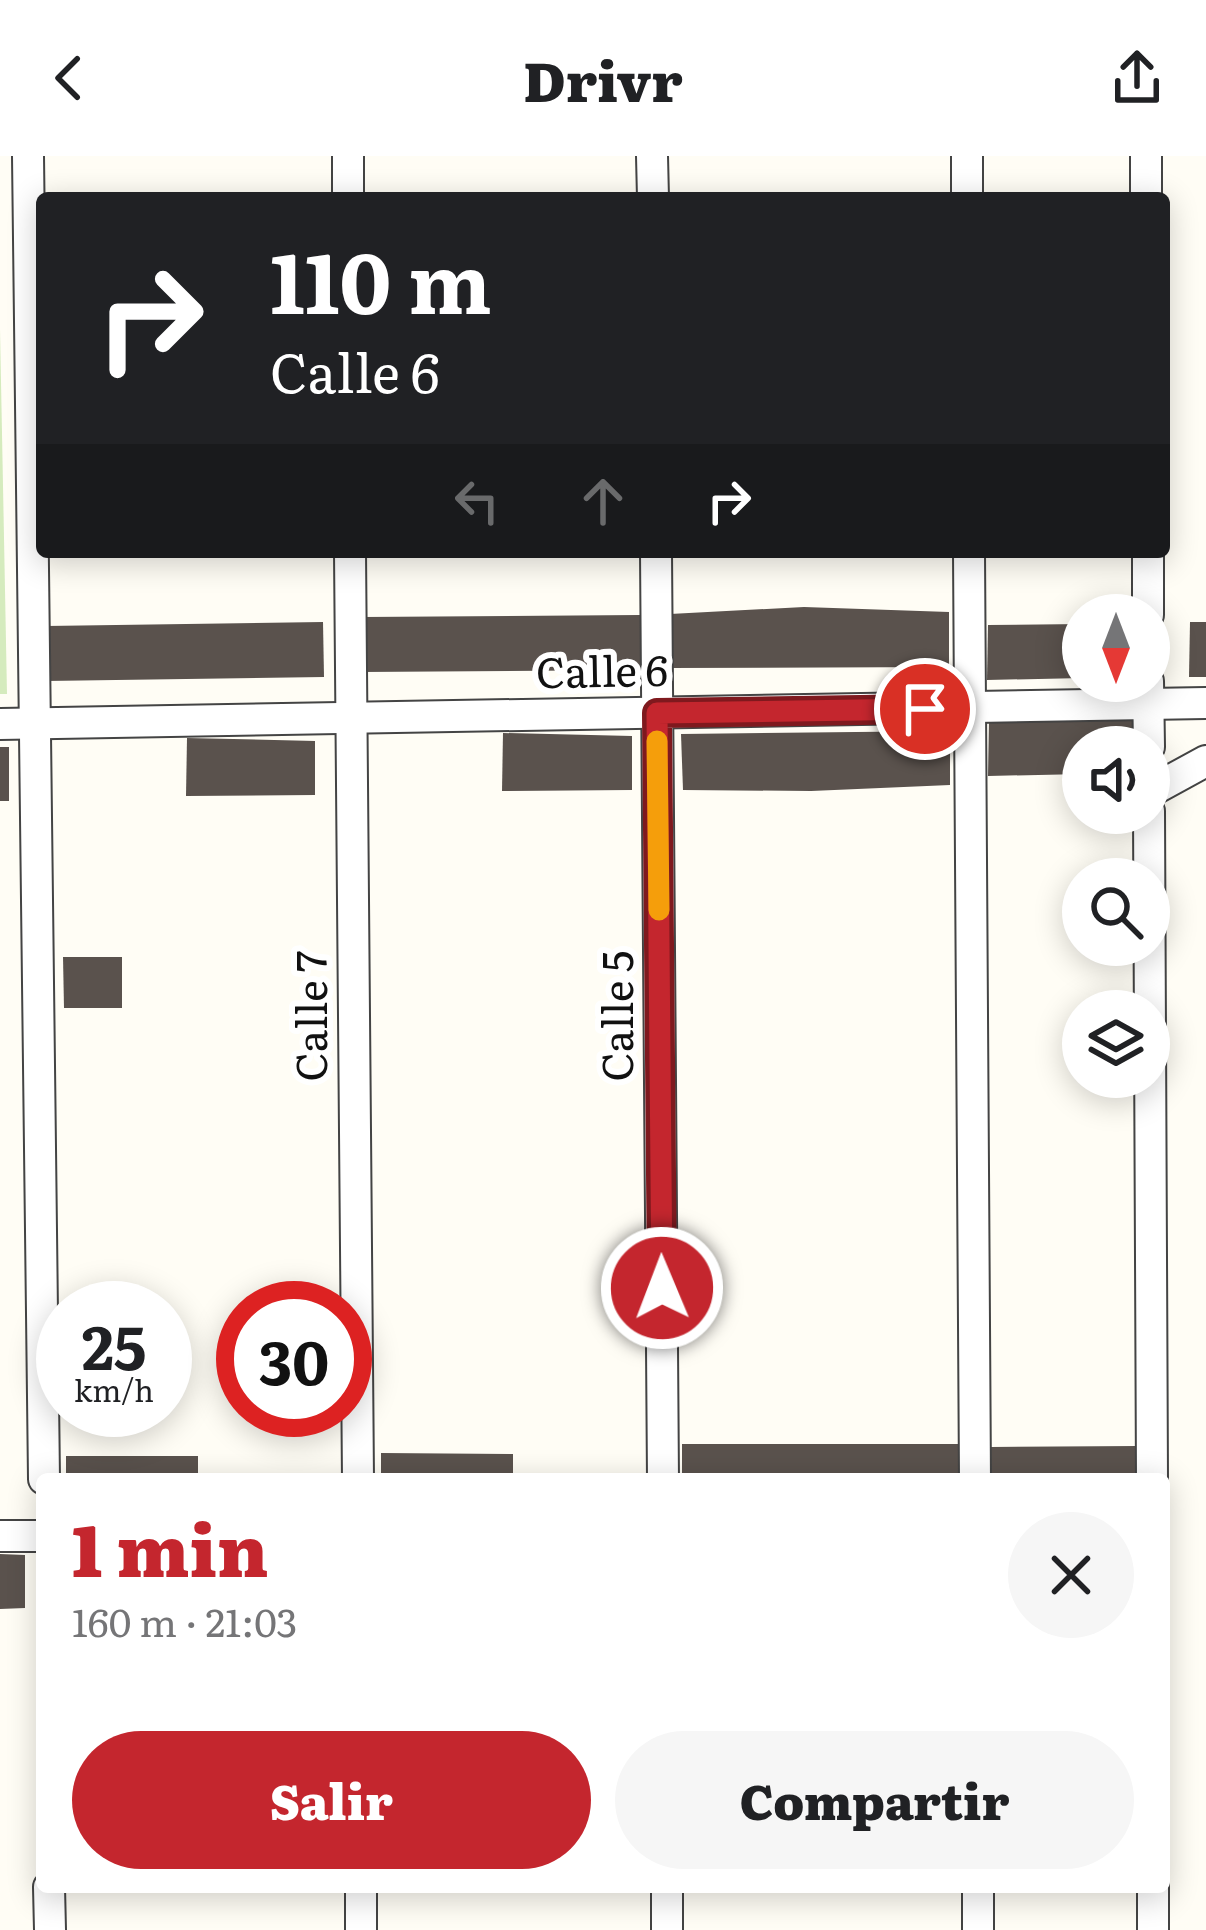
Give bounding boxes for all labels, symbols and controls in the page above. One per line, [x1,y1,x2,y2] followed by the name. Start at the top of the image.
[523,38,683,119] text: Drivr
[36,45,102,111] icon: back
[1104,45,1170,111] icon: share
[270,215,492,340] text: 110 m
[72,240,228,396] icon: right
[270,329,440,410] text: Calle 6
[444,468,510,534] icon: left
[570,468,636,534] icon: ahead
[696,468,762,534] icon: right
[1062,594,1170,702] north arrow
[1062,594,1170,1098] map controls
[535,637,669,701] street label: Calle 6
[874,658,976,760] pin
[892,676,958,742] icon: arrive
[1062,726,1170,834] button: sound
[1062,858,1170,966] button: search
[278,951,340,1081] street label: Calle 7
[584,951,646,1081] street label: Calle 5
[1062,990,1170,1098] button: layers
[599,1225,725,1351] position arrow
[216,1281,372,1437] speed limit sign: 30
[82,1299,146,1388] text: 25
[74,1367,154,1411] text: km/h
[72,1492,268,1599] text: 1 min
[1008,1512,1134,1638] button: close
[72,1591,297,1649] text: 160 m · 21:03
[72,1731,591,1869] button: Salir
[615,1731,1134,1869] button: Compartir

